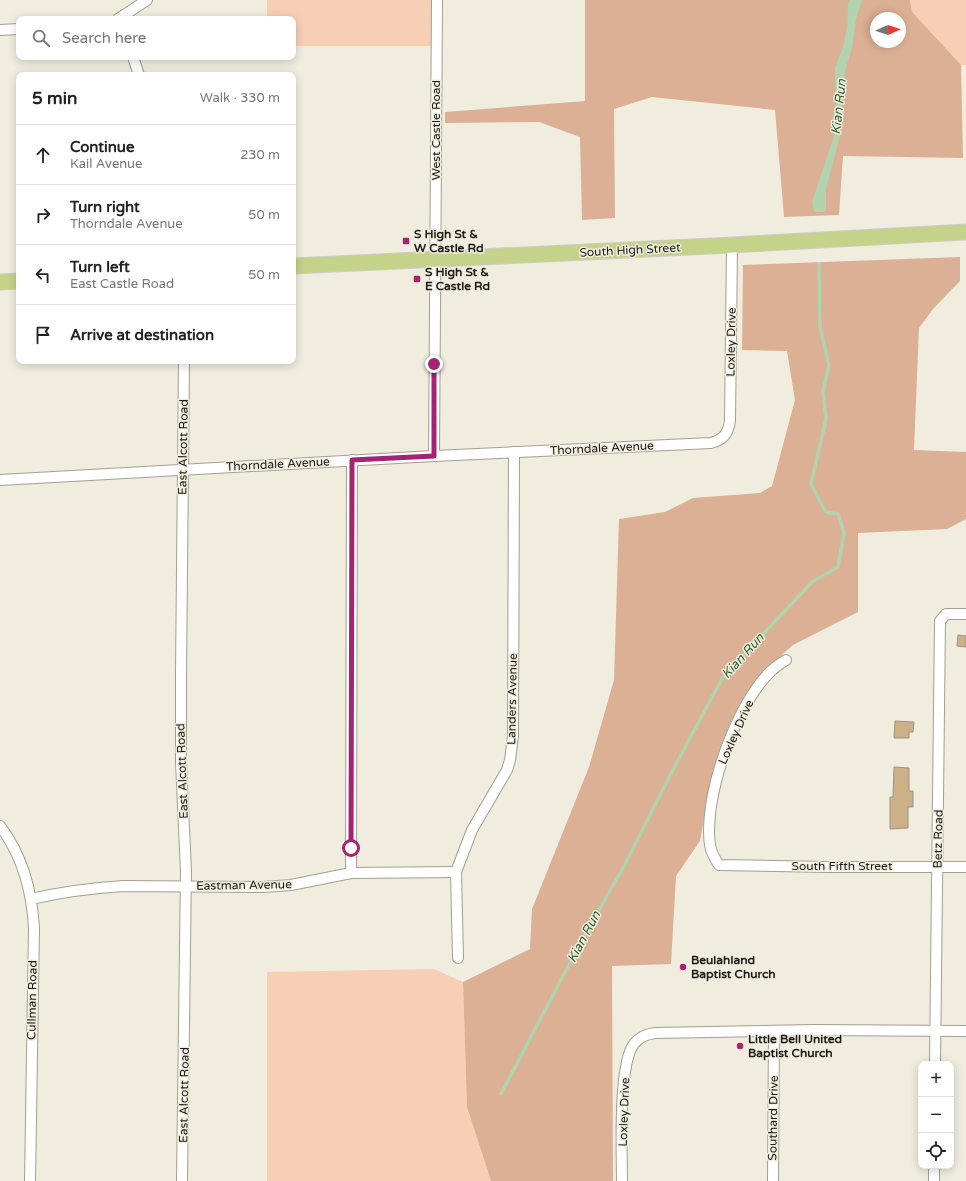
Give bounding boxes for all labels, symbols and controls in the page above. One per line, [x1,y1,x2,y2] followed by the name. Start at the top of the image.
[870,12,906,48] north arrow
[16,16,296,60] search box
[30,27,52,49] icon: search
[62,29,146,47] text: Search here
[828,77,850,136] water label: Kian Run
[429,80,443,180] street label: West Castle Road
[32,88,77,109] text: 5 min
[200,90,280,106] text: Walk · 330 m
[70,138,134,156] text: Continue
[32,144,54,166] icon: ahead
[240,147,280,163] text: 230 m
[70,156,142,172] text: Kail Avenue
[70,198,140,216] text: Turn right
[32,204,54,226] icon: right
[248,207,280,223] text: 50 m
[70,216,183,232] text: Thorndale Avenue
[414,227,484,255] place label: S High St & W Castle Rd
[401,236,411,246] marker: S High St & W Castle Rd
[579,240,681,260] street label: South High Street
[70,258,130,276] text: Turn left
[32,264,54,286] icon: left
[425,265,490,293] place label: S High St & E Castle Rd
[248,267,280,283] text: 50 m
[412,274,422,284] marker: S High St & E Castle Rd
[70,276,174,292] text: East Castle Road
[723,307,739,377] street label: Loxley Drive
[32,324,54,346] icon: arrive
[70,326,214,344] text: Arrive at destination
[425,355,443,373] route end
[175,399,191,495] street label: East Alcott Road
[550,438,654,458] street label: Thorndale Avenue
[226,454,330,474] street label: Thorndale Avenue
[718,629,768,682] water label: Kian Run
[504,653,520,745] street label: Landers Avenue
[715,697,757,767] street label: Loxley Drive
[173,723,191,819] street label: East Alcott Road
[930,809,946,869] street label: Betz Road
[342,839,360,857] route start
[792,859,893,873] street label: South Fifth Street
[196,877,292,893] street label: Eastman Avenue
[564,908,605,965] water label: Kian Run
[691,953,776,982] place label: Beulahland Baptist Church
[24,960,40,1040] street label: Cullman Road
[678,962,688,972] marker: Beulahland Baptist Church
[748,1032,842,1061] place label: Little Bell United Baptist Church
[735,1041,745,1051] marker: Little Bell United Baptist Church
[176,1047,192,1143] street label: East Alcott Road
[918,1061,954,1169] map controls
[918,1061,954,1097] button: +
[765,1075,781,1161] street label: Southard Drive
[616,1077,632,1147] street label: Loxley Drive
[918,1097,954,1133] button: −
[918,1133,954,1169] button: locate

